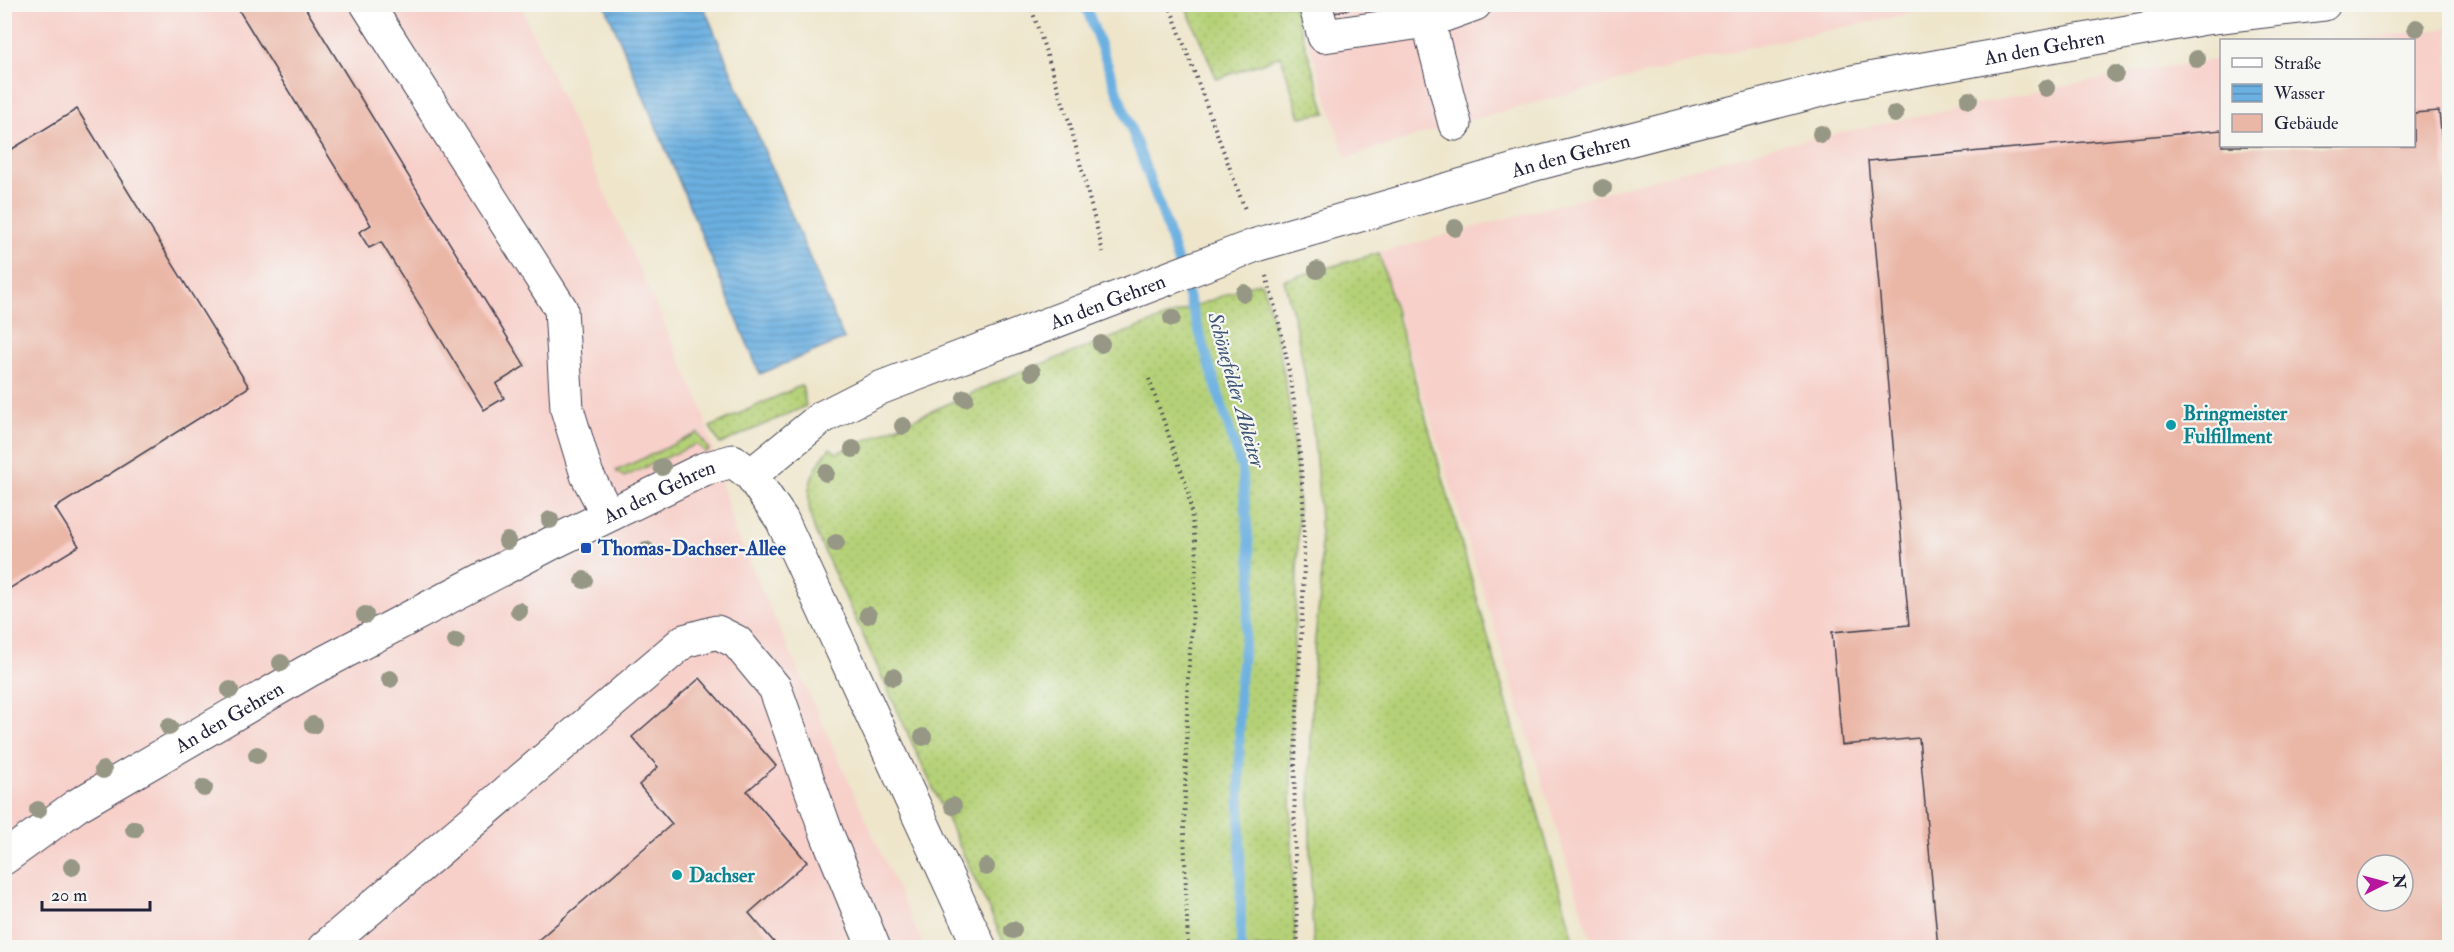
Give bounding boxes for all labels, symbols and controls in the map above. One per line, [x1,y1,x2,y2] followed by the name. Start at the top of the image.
[1981,24,2106,70] street label: An den Gehren
[2220,39,2415,147] legend
[2274,52,2322,75] text: Straße
[2273,82,2325,105] text: Wasser
[2274,112,2339,135] text: Gebäude
[1507,127,1633,183] street label: An den Gehren
[1045,268,1169,335] street label: An den Gehren
[1201,308,1271,472] water label: Schönefelder Ableiter
[2183,401,2288,449] place label: Bringmeister Fulfillment
[2164,418,2178,432] marker: Bringmeister Fulfillment
[598,454,718,529] street label: An den Gehren
[597,536,786,561] place label: Thomas-Dachser-Allee
[579,541,593,555] marker: Thomas-Dachser-Allee
[169,675,288,759] street label: An den Gehren
[2355,853,2415,913] north arrow
[689,863,755,888] place label: Dachser
[670,868,684,882] marker: Dachser
[2388,872,2410,890] text: N
[42,874,150,912] scale bar
[51,884,87,907] text: 20 m

